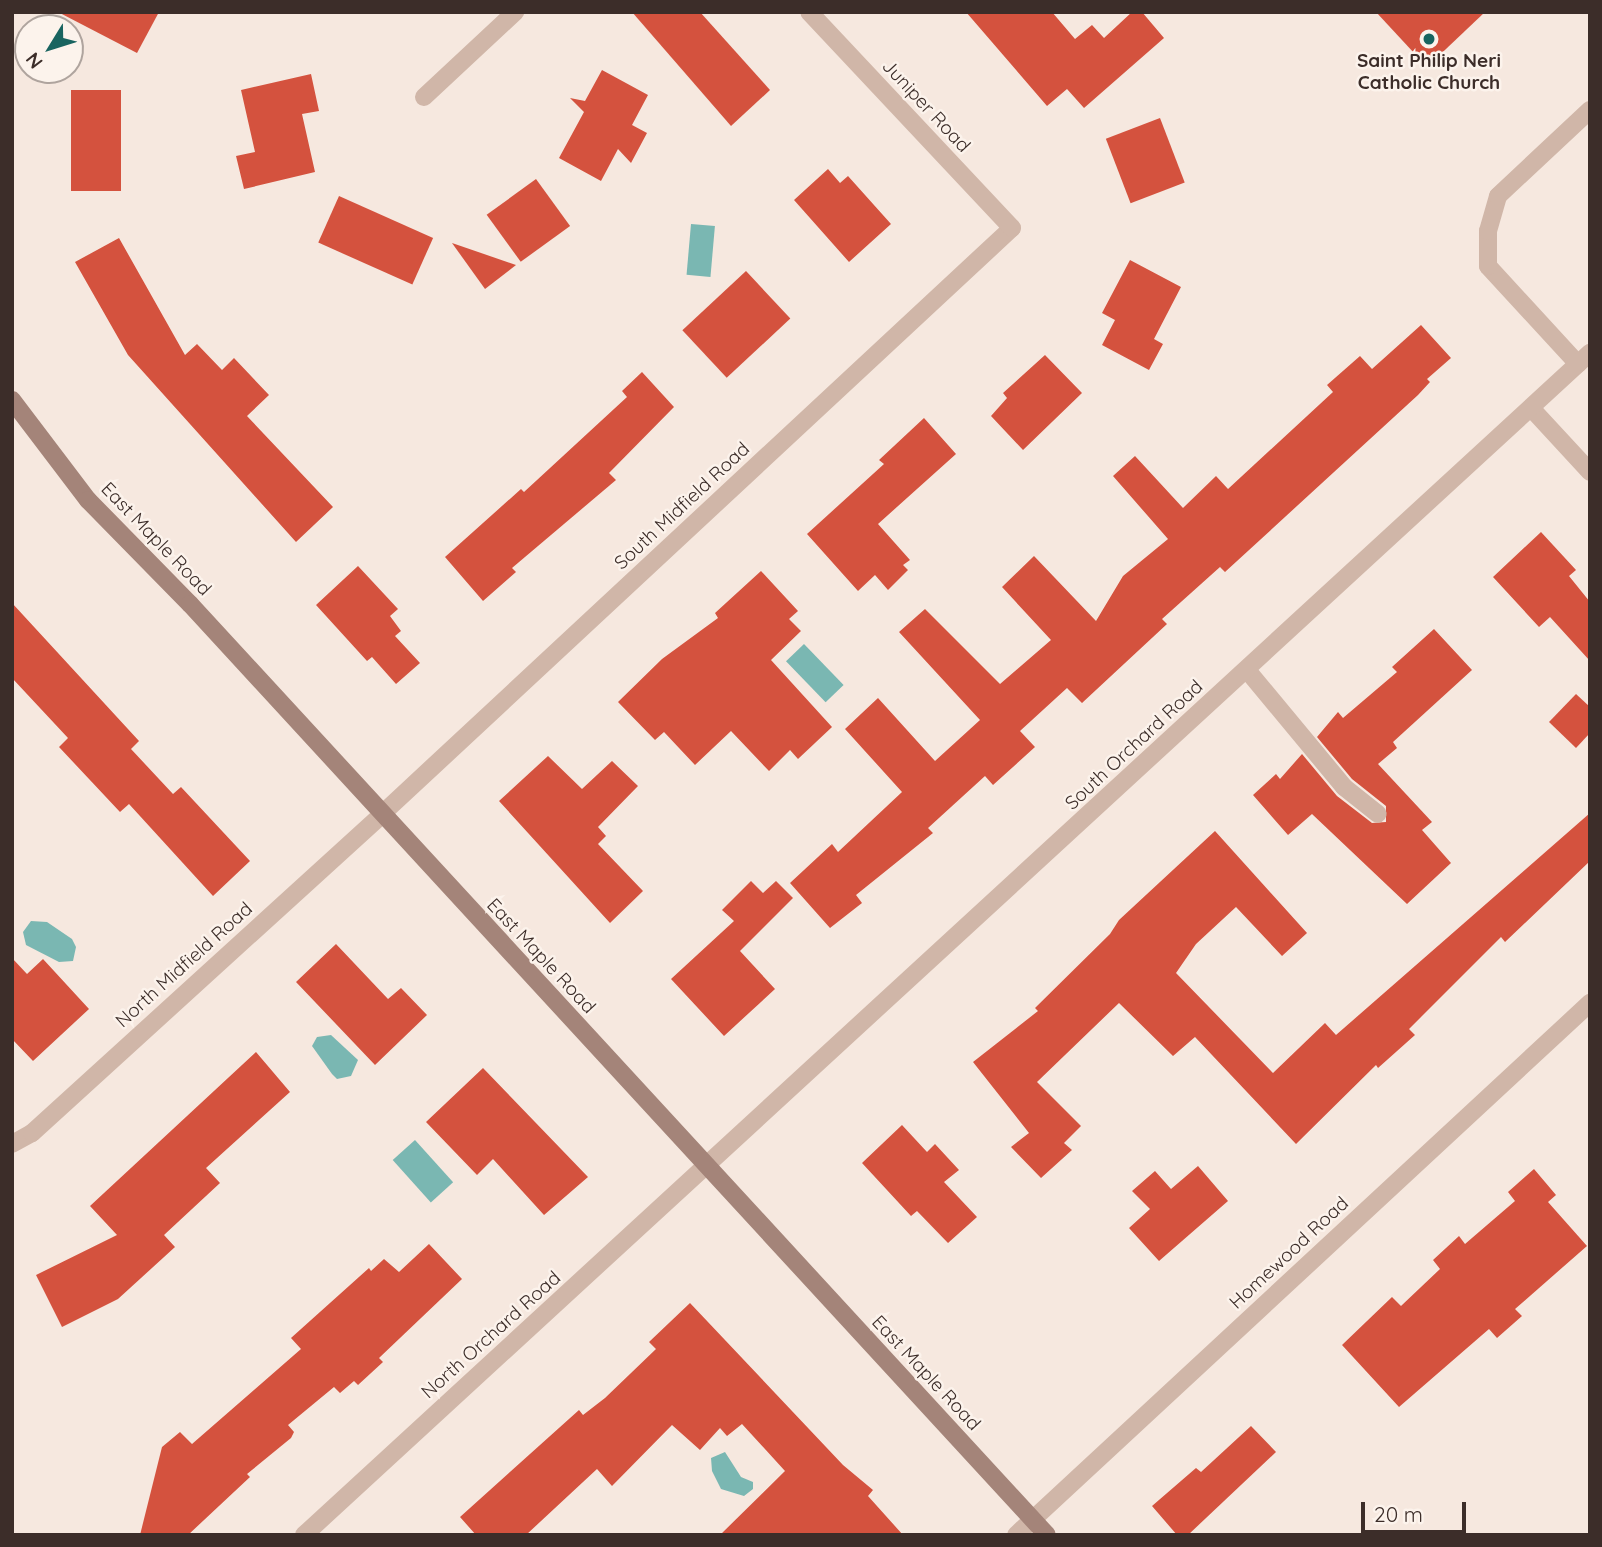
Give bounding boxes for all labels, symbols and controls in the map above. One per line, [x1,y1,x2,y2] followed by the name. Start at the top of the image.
[14,14,84,84] north arrow
[1421,31,1437,47] marker: Saint Philip Neri Catholic Church
[20,48,48,74] text: N
[1357,50,1501,94] place label: Saint Philip Neri Catholic Church
[877,55,975,157] street label: Juniper Road
[610,438,754,574] street label: South Midfield Road
[96,478,216,600] street label: East Maple Road
[1061,675,1207,815] street label: South Orchard Road
[482,894,600,1018] street label: East Maple Road
[111,898,257,1032] street label: North Midfield Road
[1225,1192,1353,1314] street label: Homewood Road
[417,1267,565,1403] street label: North Orchard Road
[867,1311,985,1435] street label: East Maple Road
[1364,1488,1469,1532] scale bar
[1374,1501,1423,1527] text: 20 m

